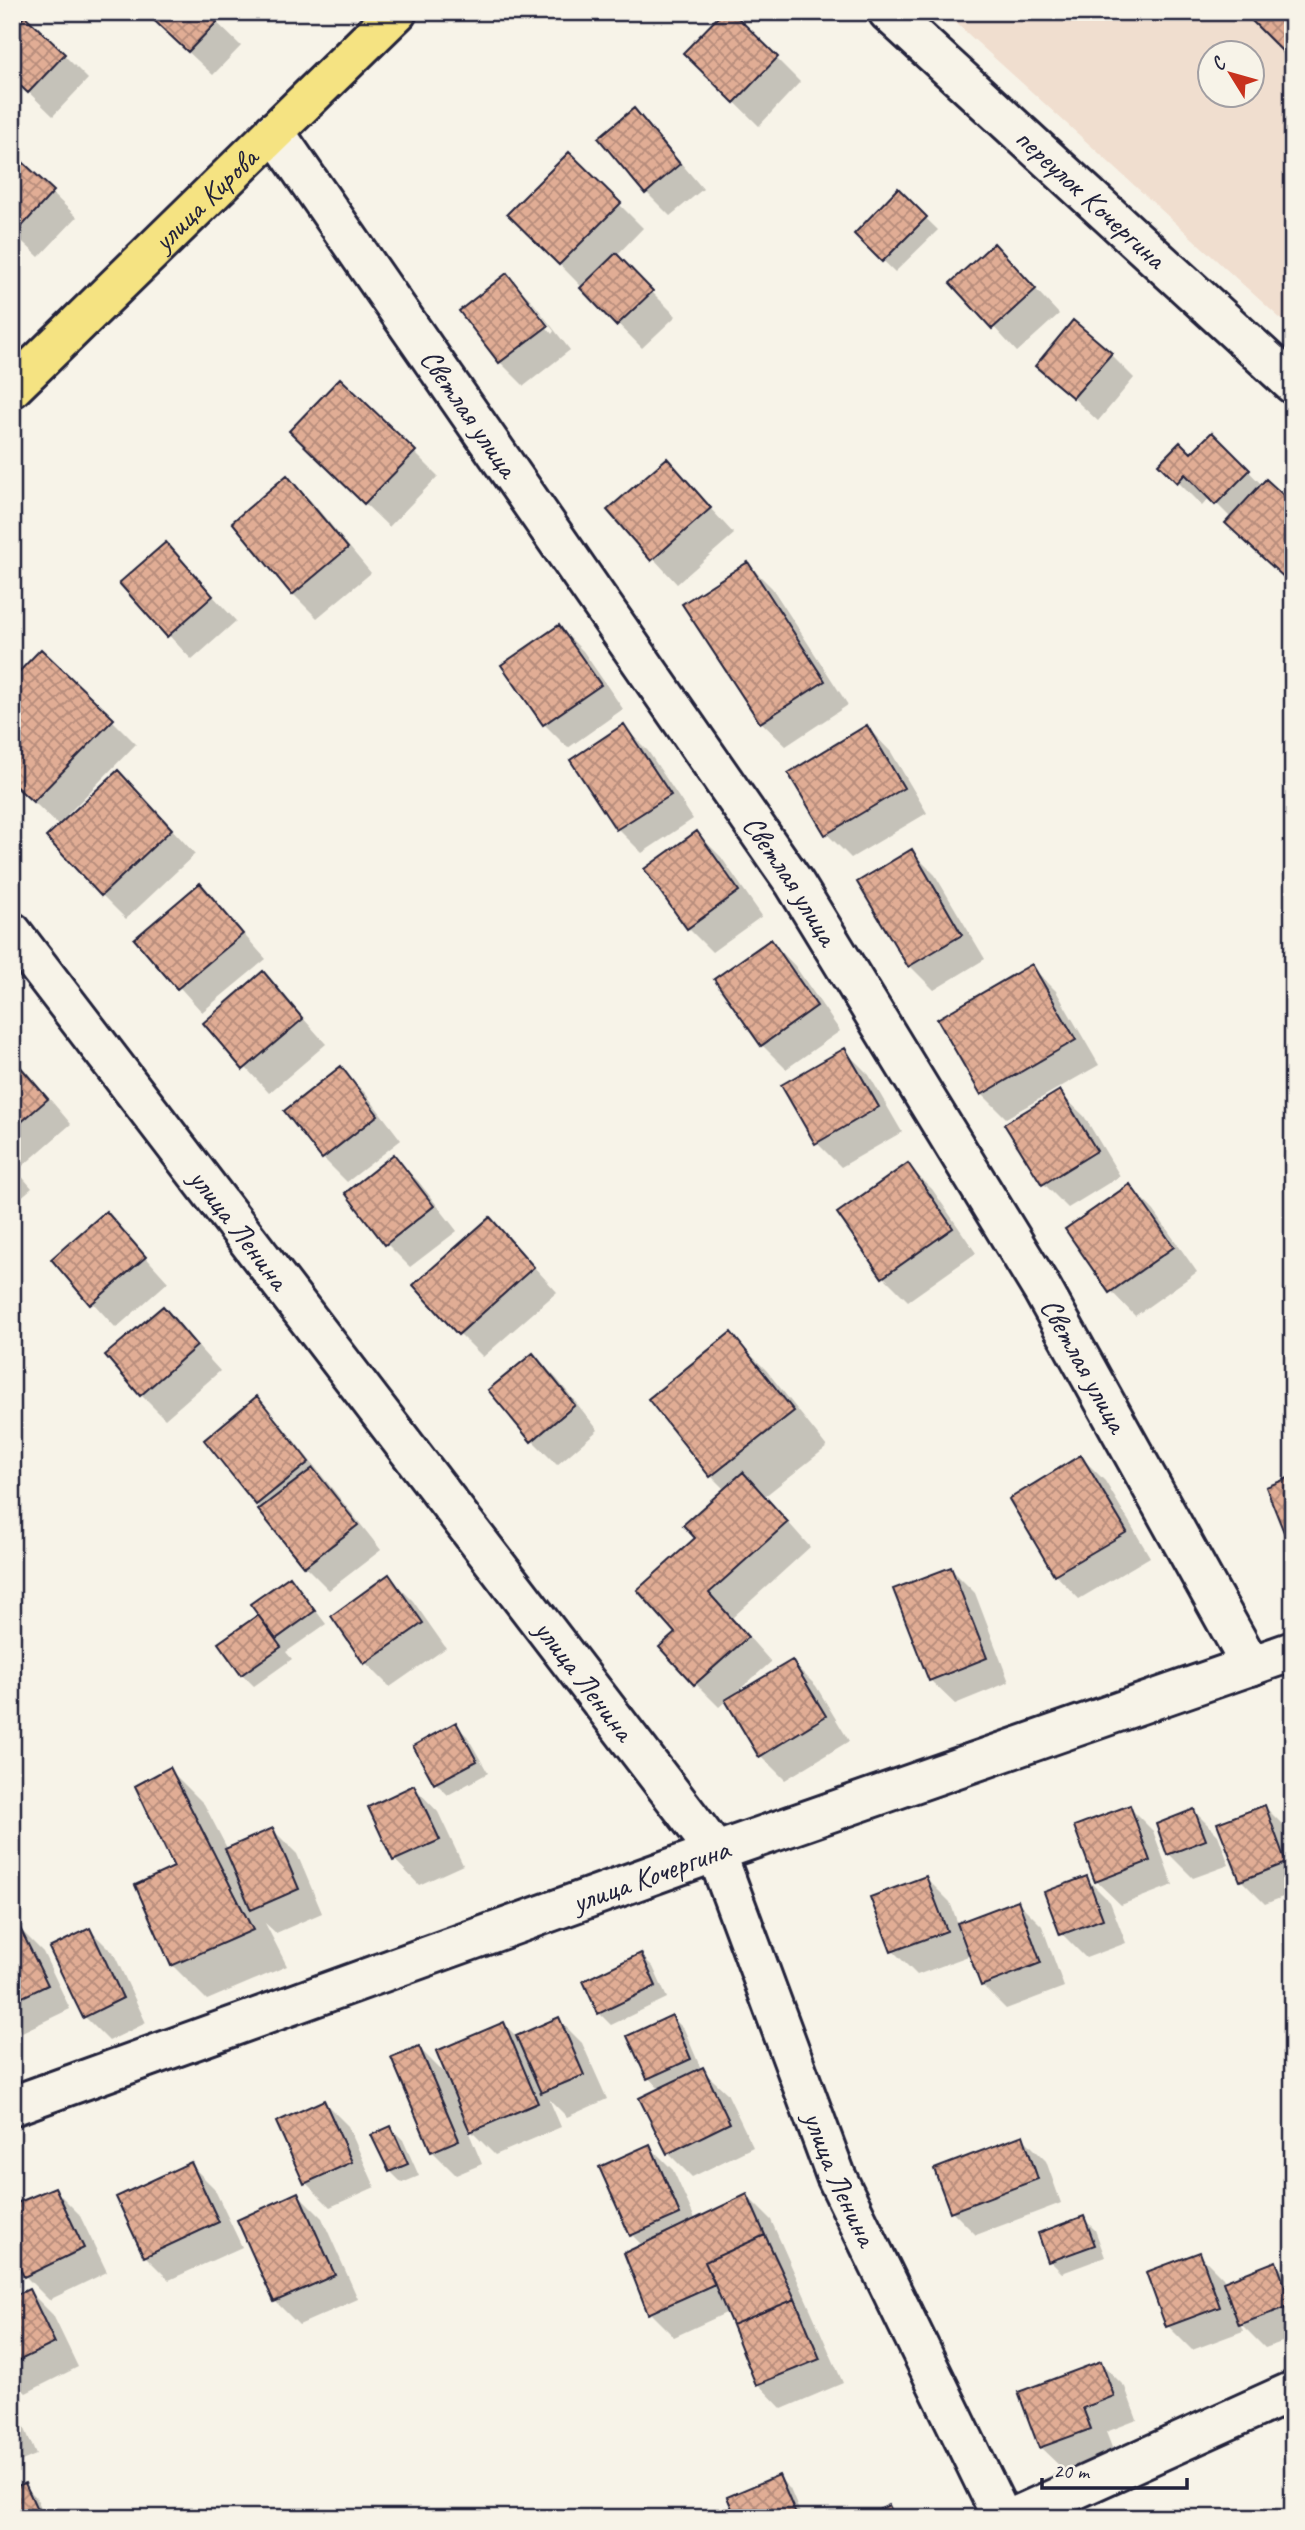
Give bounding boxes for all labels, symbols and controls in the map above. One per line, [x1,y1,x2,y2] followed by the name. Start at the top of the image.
[1196,38,1266,108] north arrow
[1206,51,1232,75] text: С
[1007,119,1175,278] street label: переулок Кочергина
[143,138,268,261] street label: улица Кирова
[412,342,528,487] street label: Светлая улица
[734,808,848,954] street label: Светлая улица
[180,1159,299,1299] street label: улица Ленина
[1032,1291,1138,1441] street label: Светлая улица
[525,1610,645,1750] street label: улица Ленина
[565,1829,736,1922] street label: улица Кочергина
[794,2104,887,2255] street label: улица Ленина
[1042,2446,1188,2490] scale bar
[1053,2458,1091,2484] text: 20 m

